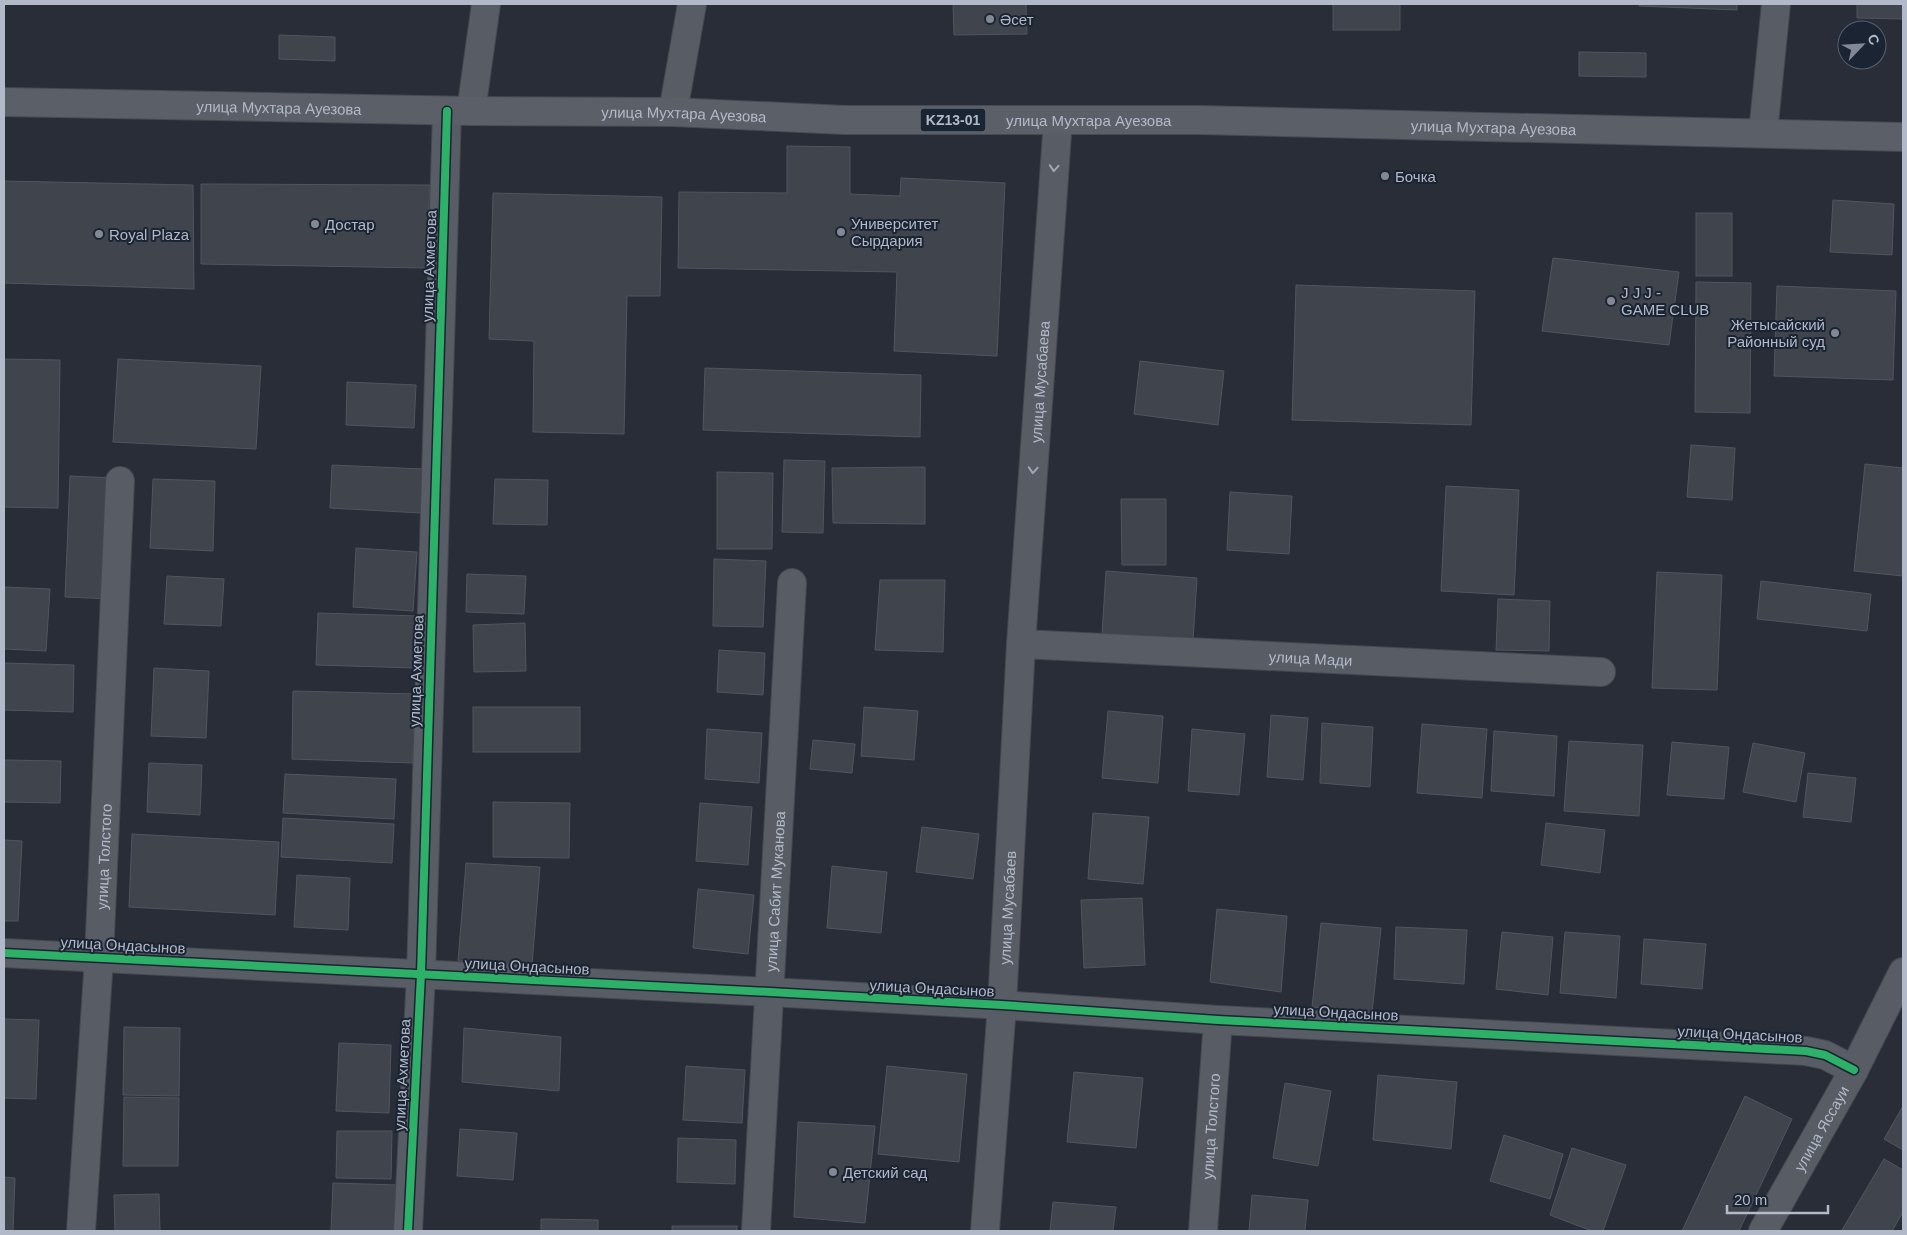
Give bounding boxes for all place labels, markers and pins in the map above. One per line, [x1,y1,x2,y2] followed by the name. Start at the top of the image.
[1000,11,1034,28] place label: Әсет
[984,13,996,25] marker: Әсет
[1395,168,1437,185] place label: Бочка
[1379,170,1391,182] marker: Бочка
[851,215,938,249] place label: Университет Сырдария
[325,216,375,233] place label: Достар
[309,218,321,230] marker: Достар
[109,226,190,243] place label: Royal Plaza
[835,226,847,238] marker: Университет Сырдария
[93,228,105,240] marker: Royal Plaza
[1621,284,1709,318] place label: J J J - GAME CLUB
[1605,295,1617,307] marker: J J J - GAME CLUB
[1727,316,1825,350] place label: Жетысайский Районный суд
[1829,327,1841,339] marker: Жетысайский Районный суд
[843,1164,928,1181] place label: Детский сад
[827,1166,839,1178] marker: Детский сад

